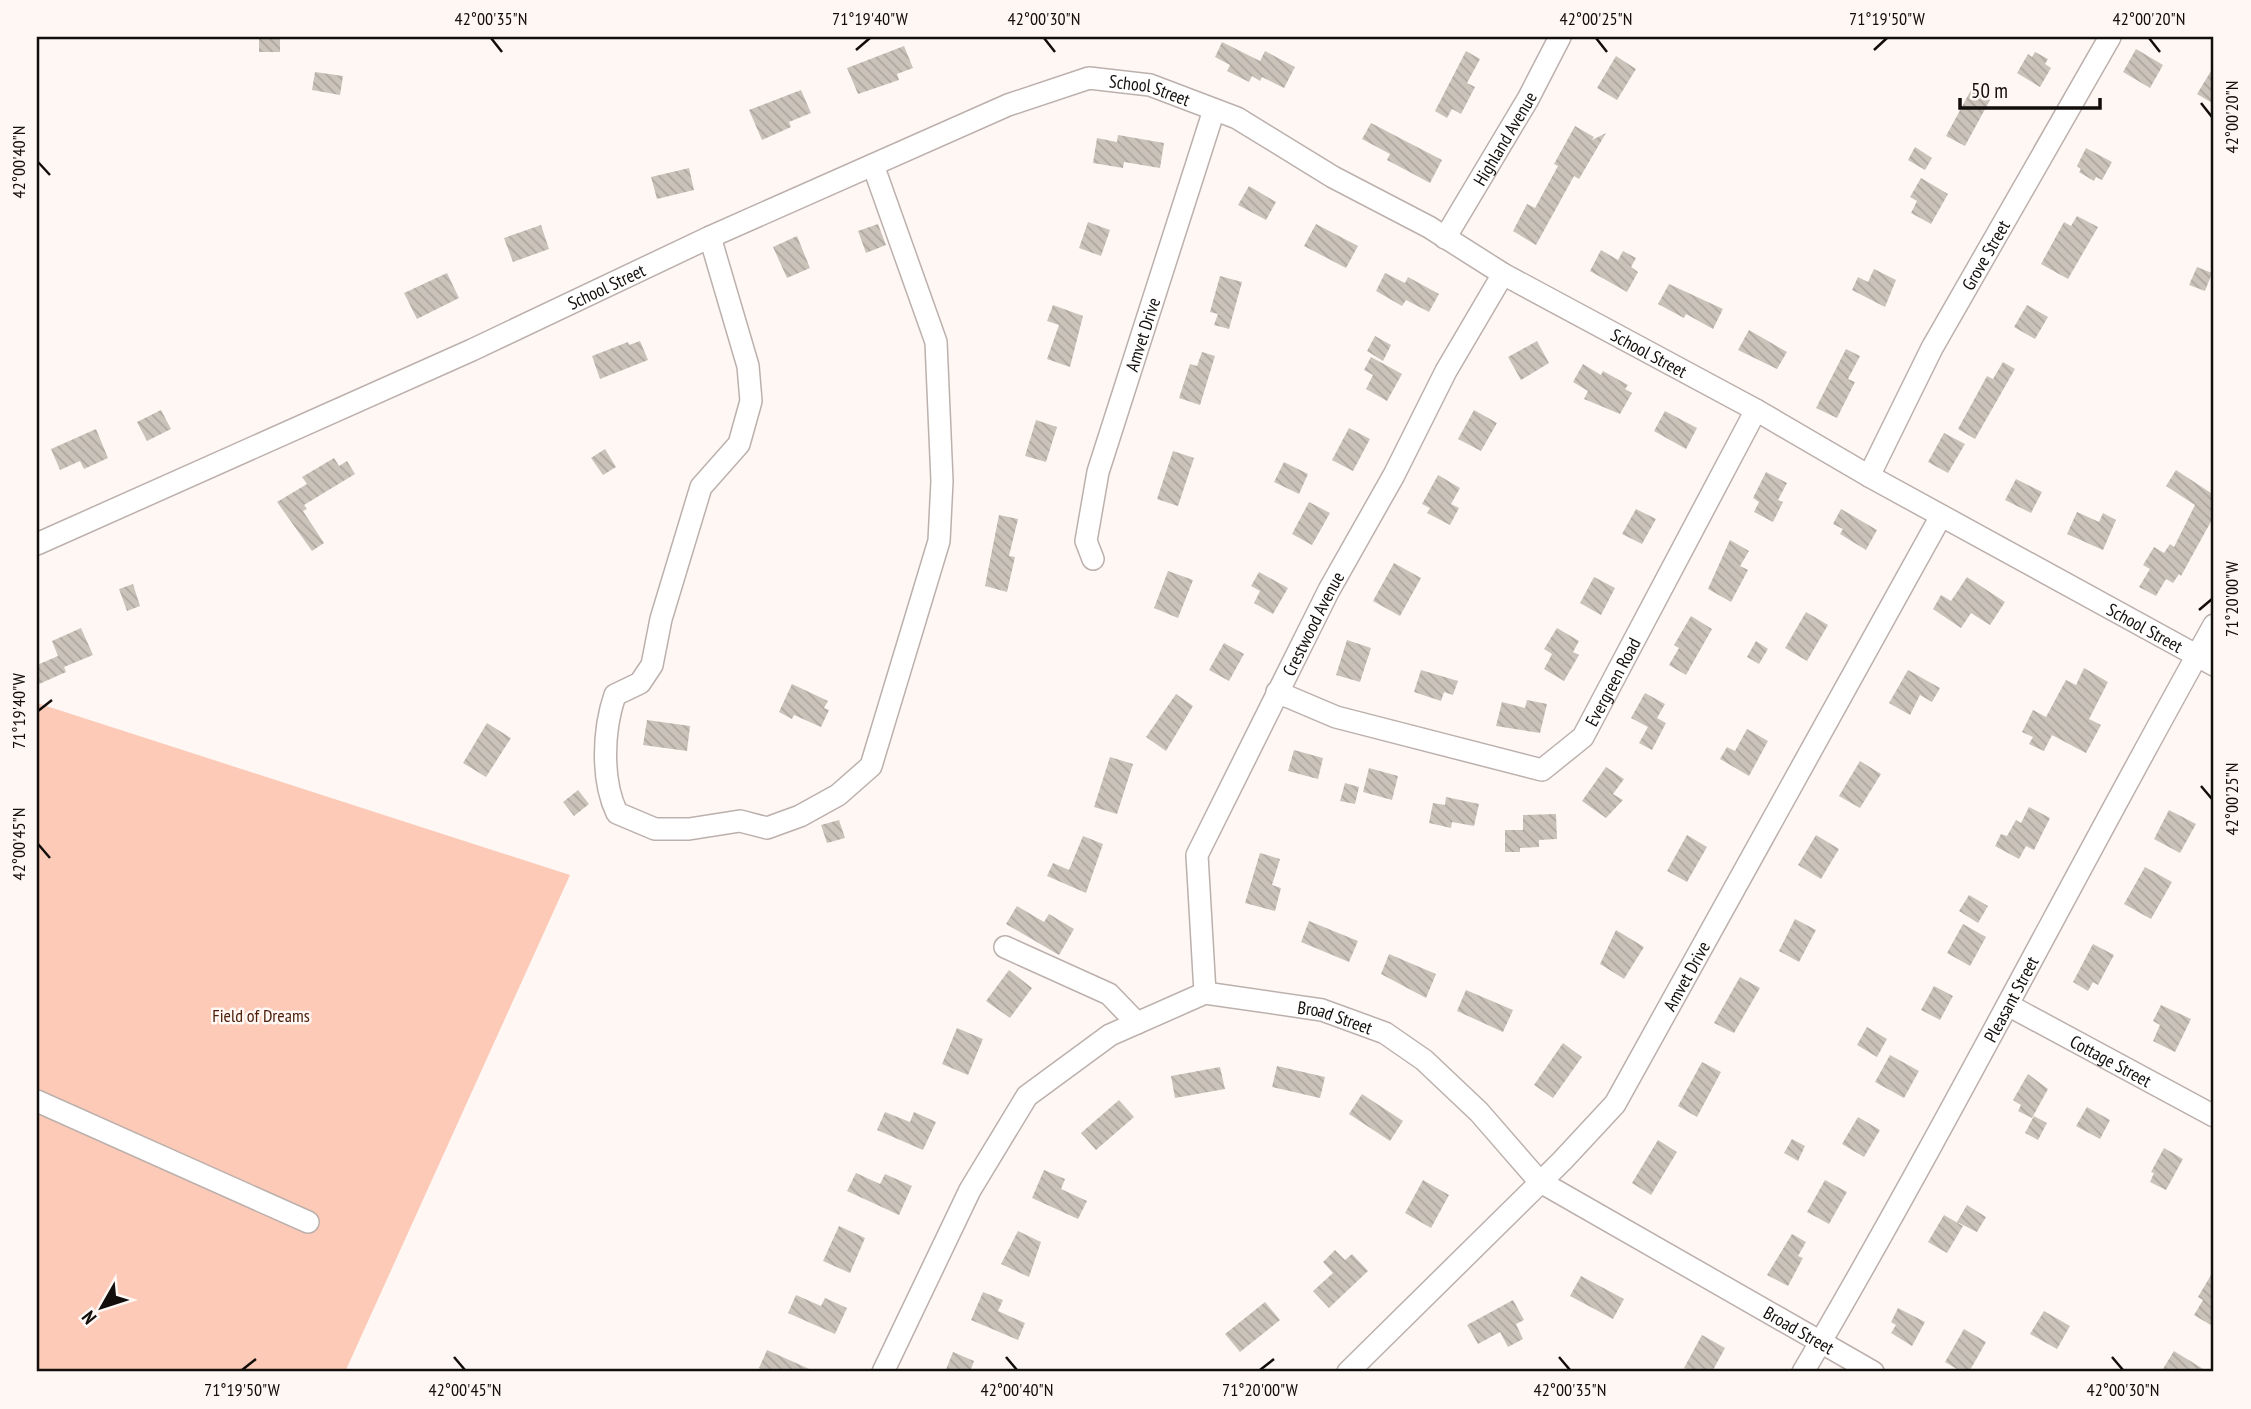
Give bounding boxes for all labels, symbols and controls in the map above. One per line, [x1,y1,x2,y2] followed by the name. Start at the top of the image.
[455,7,527,30] text: 42°00'35"N
[832,7,908,30] text: 71°19'40"W
[1008,7,1080,30] text: 42°00'30"N
[1560,7,1632,30] text: 42°00'25"N
[1849,7,1925,30] text: 71°19'50"W
[2113,7,2185,30] text: 42°00'20"N
[1960,66,2100,110] scale bar
[1108,69,1193,111] street label: School Street
[1971,77,2008,104] text: 50 m
[2220,81,2243,153] text: 42°00'20"N
[1468,88,1541,189] street label: Highland Avenue
[7,126,30,198] text: 42°00'40"N
[1956,216,2014,294] street label: Grove Street
[564,258,649,314] street label: School Street
[1120,294,1165,374] street label: Amvet Drive
[1607,323,1691,382] street label: School Street
[2220,561,2243,637] text: 71°20'00"W
[1277,567,1349,680] street label: Crestwood Avenue
[2103,597,2187,657] street label: School Street
[1579,633,1645,730] street label: Evergreen Road
[7,673,30,749] text: 71°19'40"W
[2220,763,2243,835] text: 42°00'25"N
[7,808,30,880] text: 42°00'45"N
[1658,937,1715,1015] street label: Amvet Drive
[1978,952,2043,1046] street label: Pleasant Street
[1296,995,1376,1039] street label: Broad Street
[212,1004,310,1027] park label: Field of Dreams
[2066,1029,2156,1092] street label: Cottage Street
[66,1272,136,1342] north arrow
[1760,1301,1838,1359] street label: Broad Street
[76,1306,101,1329] text: N
[204,1378,280,1401] text: 71°19'50"W
[429,1378,501,1401] text: 42°00'45"N
[981,1378,1053,1401] text: 42°00'40"N
[1222,1378,1298,1401] text: 71°20'00"W
[1534,1378,1606,1401] text: 42°00'35"N
[2087,1378,2159,1401] text: 42°00'30"N

